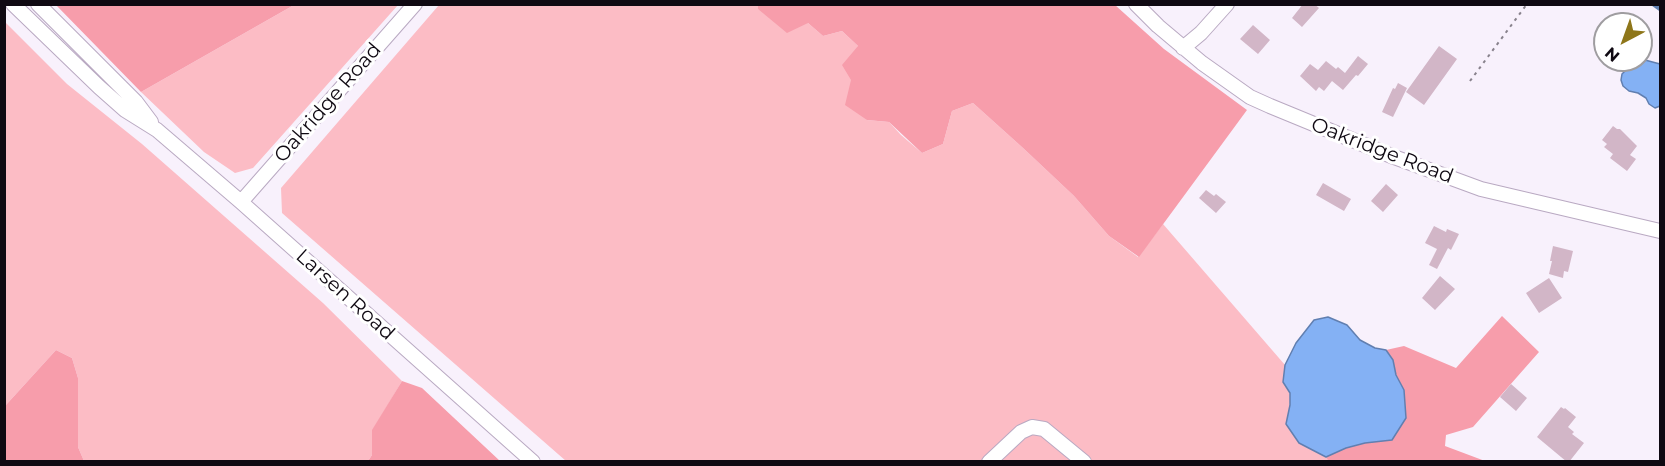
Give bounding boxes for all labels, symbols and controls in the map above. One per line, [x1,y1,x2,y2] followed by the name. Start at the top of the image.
[1593,12,1653,72] north arrow
[270,38,386,168] street label: Oakridge Road
[1601,43,1623,66] text: N
[1307,113,1457,189] street label: Oakridge Road
[291,244,399,346] street label: Larsen Road

